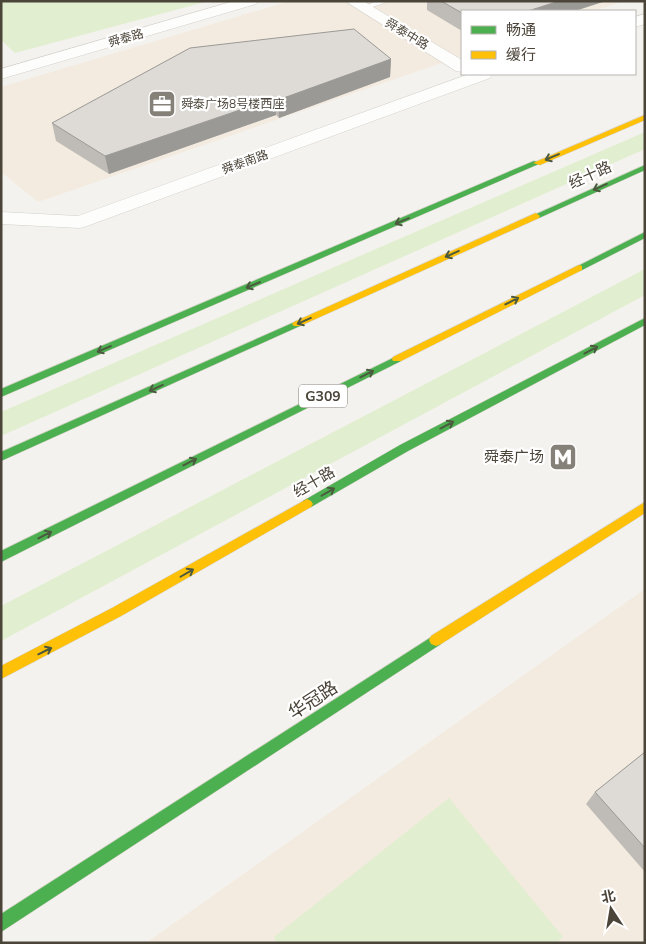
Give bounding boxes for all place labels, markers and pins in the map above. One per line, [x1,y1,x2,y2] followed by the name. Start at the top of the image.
[147,89,177,119] office icon: 舜泰广场8号楼西座
[181,96,284,112] place label: 舜泰广场8号楼西座
[548,442,578,472] metro station icon: 舜泰广场
[484,447,544,467] place label: 舜泰广场

